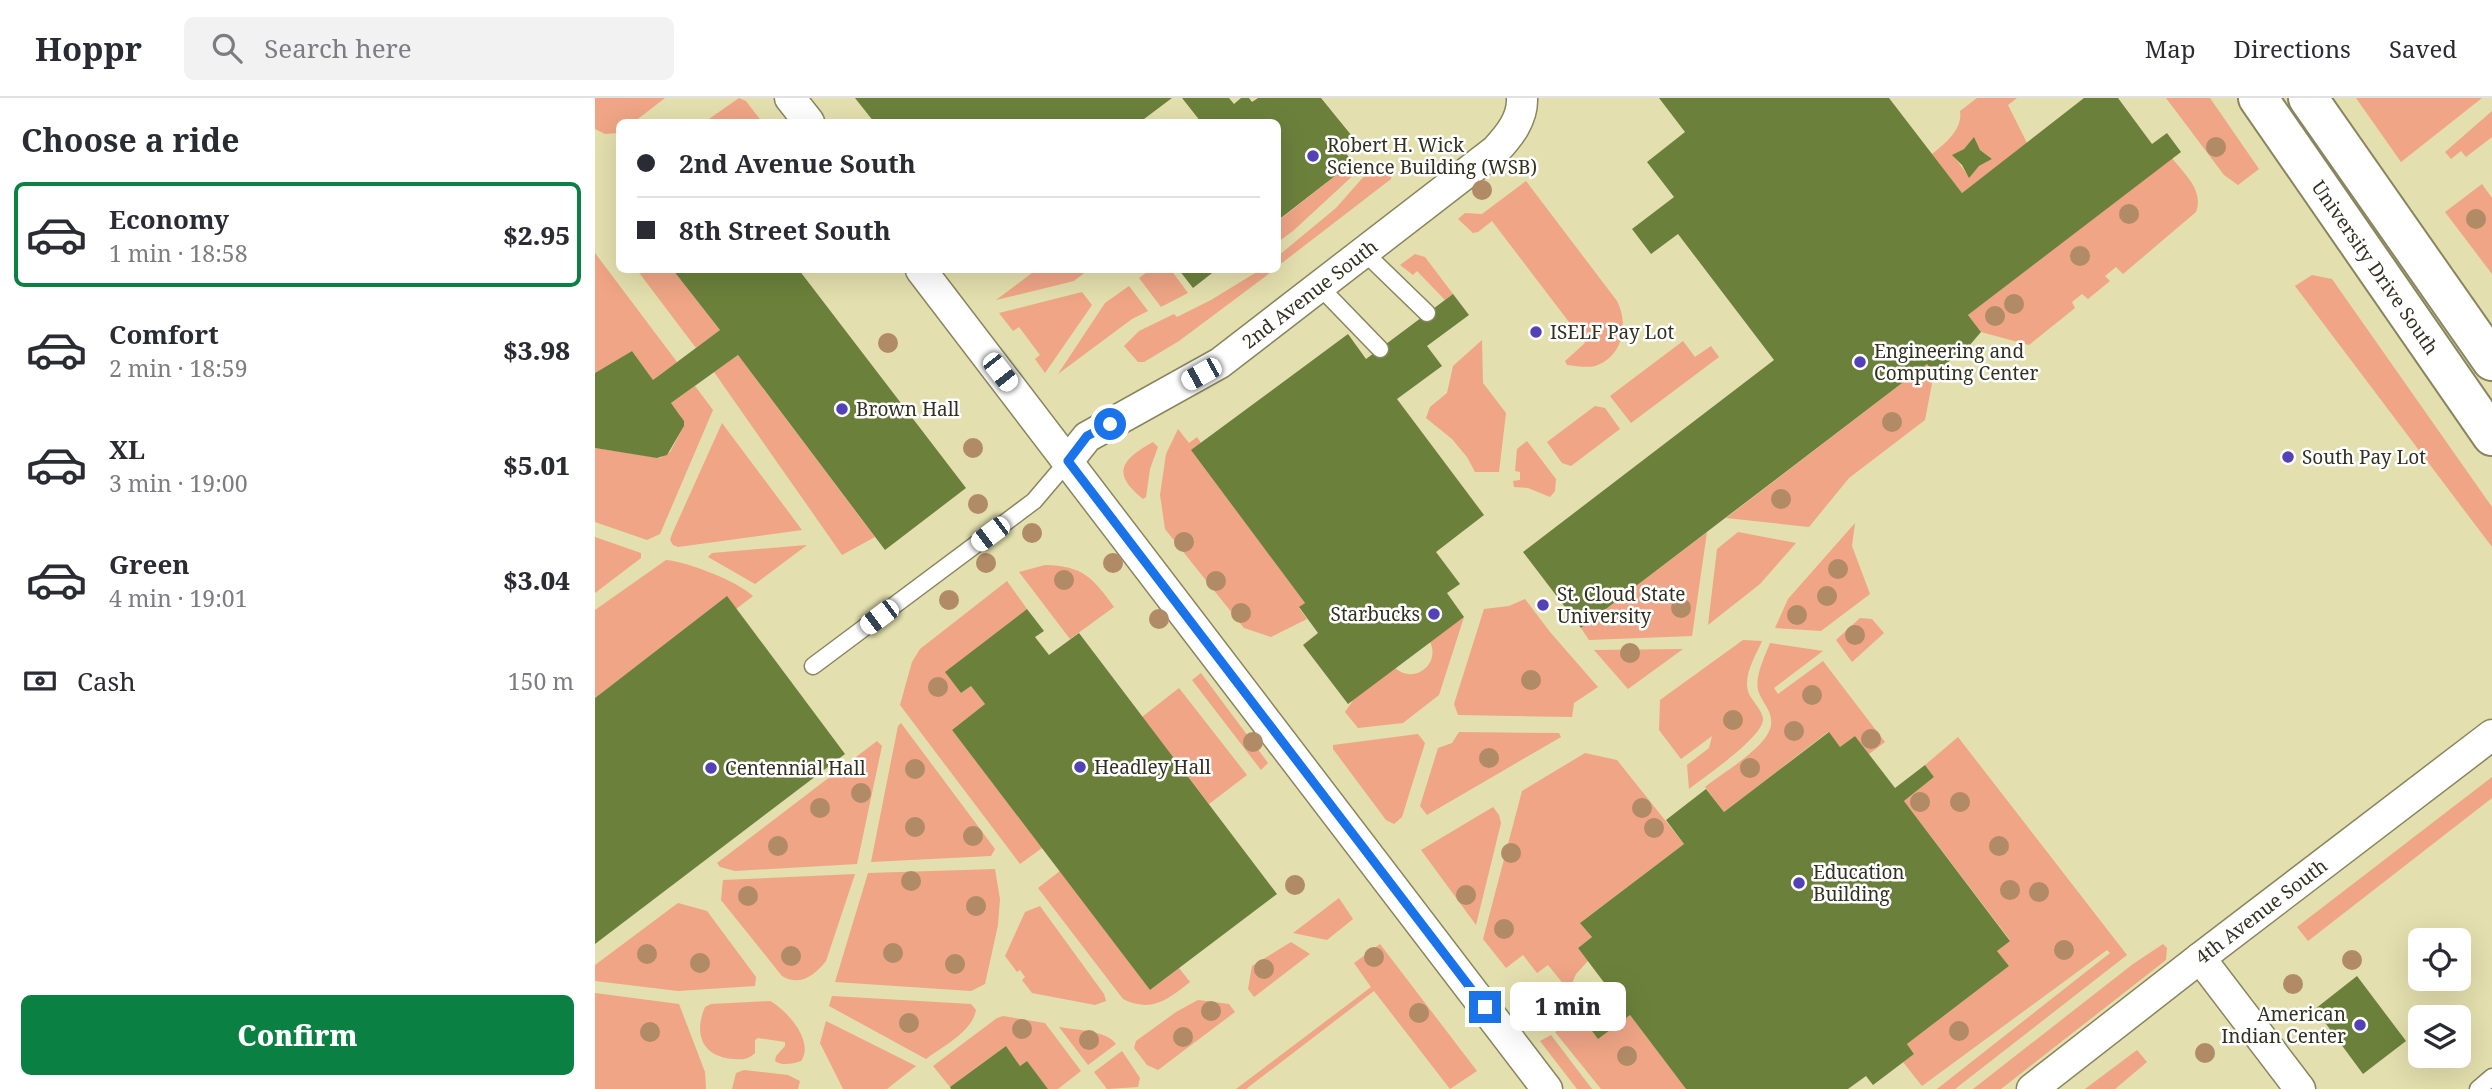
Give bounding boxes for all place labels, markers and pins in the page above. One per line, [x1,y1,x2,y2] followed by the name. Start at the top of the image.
[1327,132,1537,180] place label: Robert H. Wick Science Building (WSB)
[1305,148,1321,164] marker: Robert H. Wick Science Building (WSB)
[1550,319,1674,345] place label: ISELF Pay Lot
[1528,324,1544,340] marker: ISELF Pay Lot
[1874,338,2038,386] place label: Engineering and Computing Center
[1852,354,1868,370] marker: Engineering and Computing Center
[856,396,960,422] place label: Brown Hall
[834,401,850,417] marker: Brown Hall
[2302,444,2426,470] place label: South Pay Lot
[2280,449,2296,465] marker: South Pay Lot
[1557,581,1685,629] place label: St. Cloud State University
[1535,597,1551,613] marker: St. Cloud State University
[1331,601,1420,627] place label: Starbucks
[1426,606,1442,622] marker: Starbucks
[1094,754,1211,780] place label: Headley Hall
[725,755,866,781] place label: Centennial Hall
[1072,759,1088,775] marker: Headley Hall
[703,760,719,776] marker: Centennial Hall
[1813,859,1905,907] place label: Education Building
[1791,875,1807,891] marker: Education Building
[2221,1001,2346,1049] place label: American Indian Center
[2352,1017,2368,1033] marker: American Indian Center

